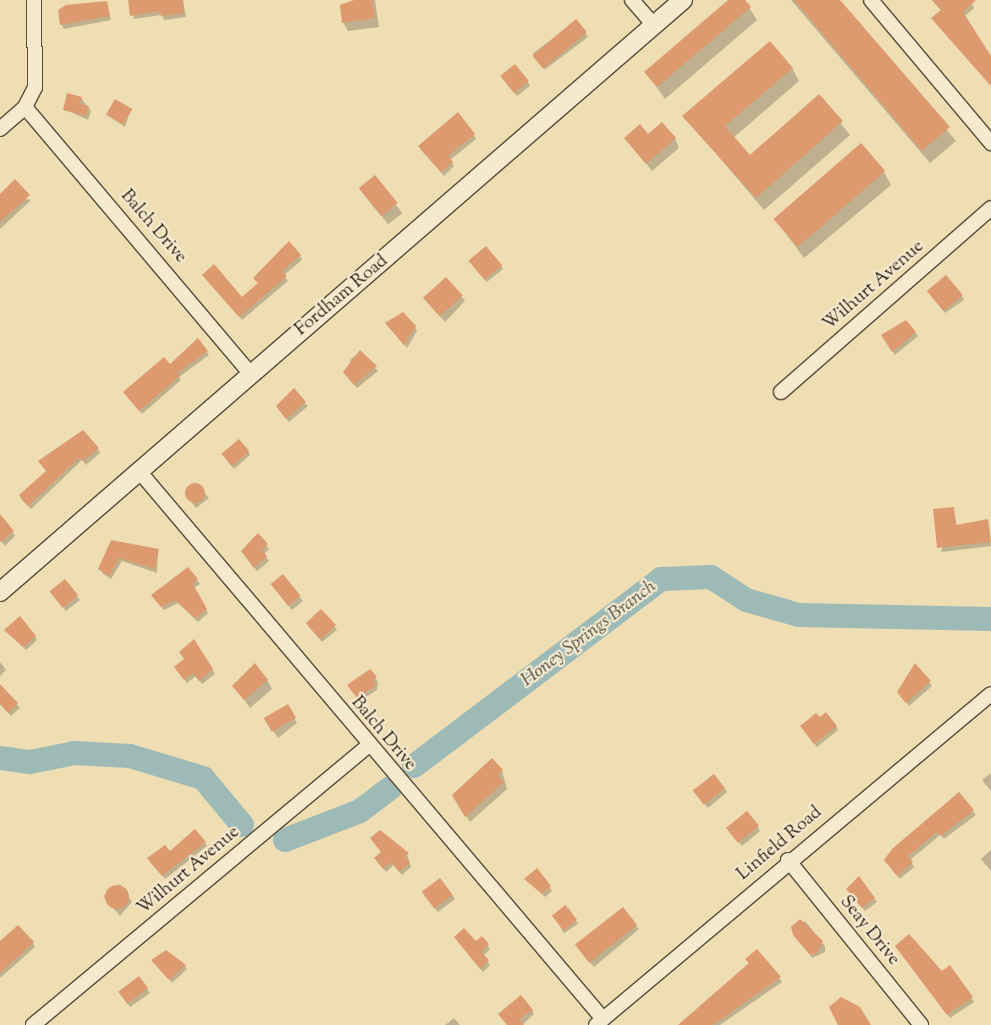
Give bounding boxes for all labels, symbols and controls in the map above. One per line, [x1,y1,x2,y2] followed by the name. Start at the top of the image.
[115,186,191,268] street label: Balch Drive
[819,236,929,336] street label: Wilhurt Avenue
[291,251,393,341] street label: Fordham Road
[517,576,661,692] water label: Honey Springs Branch
[346,692,420,776] street label: Balch Drive
[733,802,827,886] street label: Linfield Road
[134,822,244,920] street label: Wilhurt Avenue
[834,892,904,970] street label: Seay Drive

